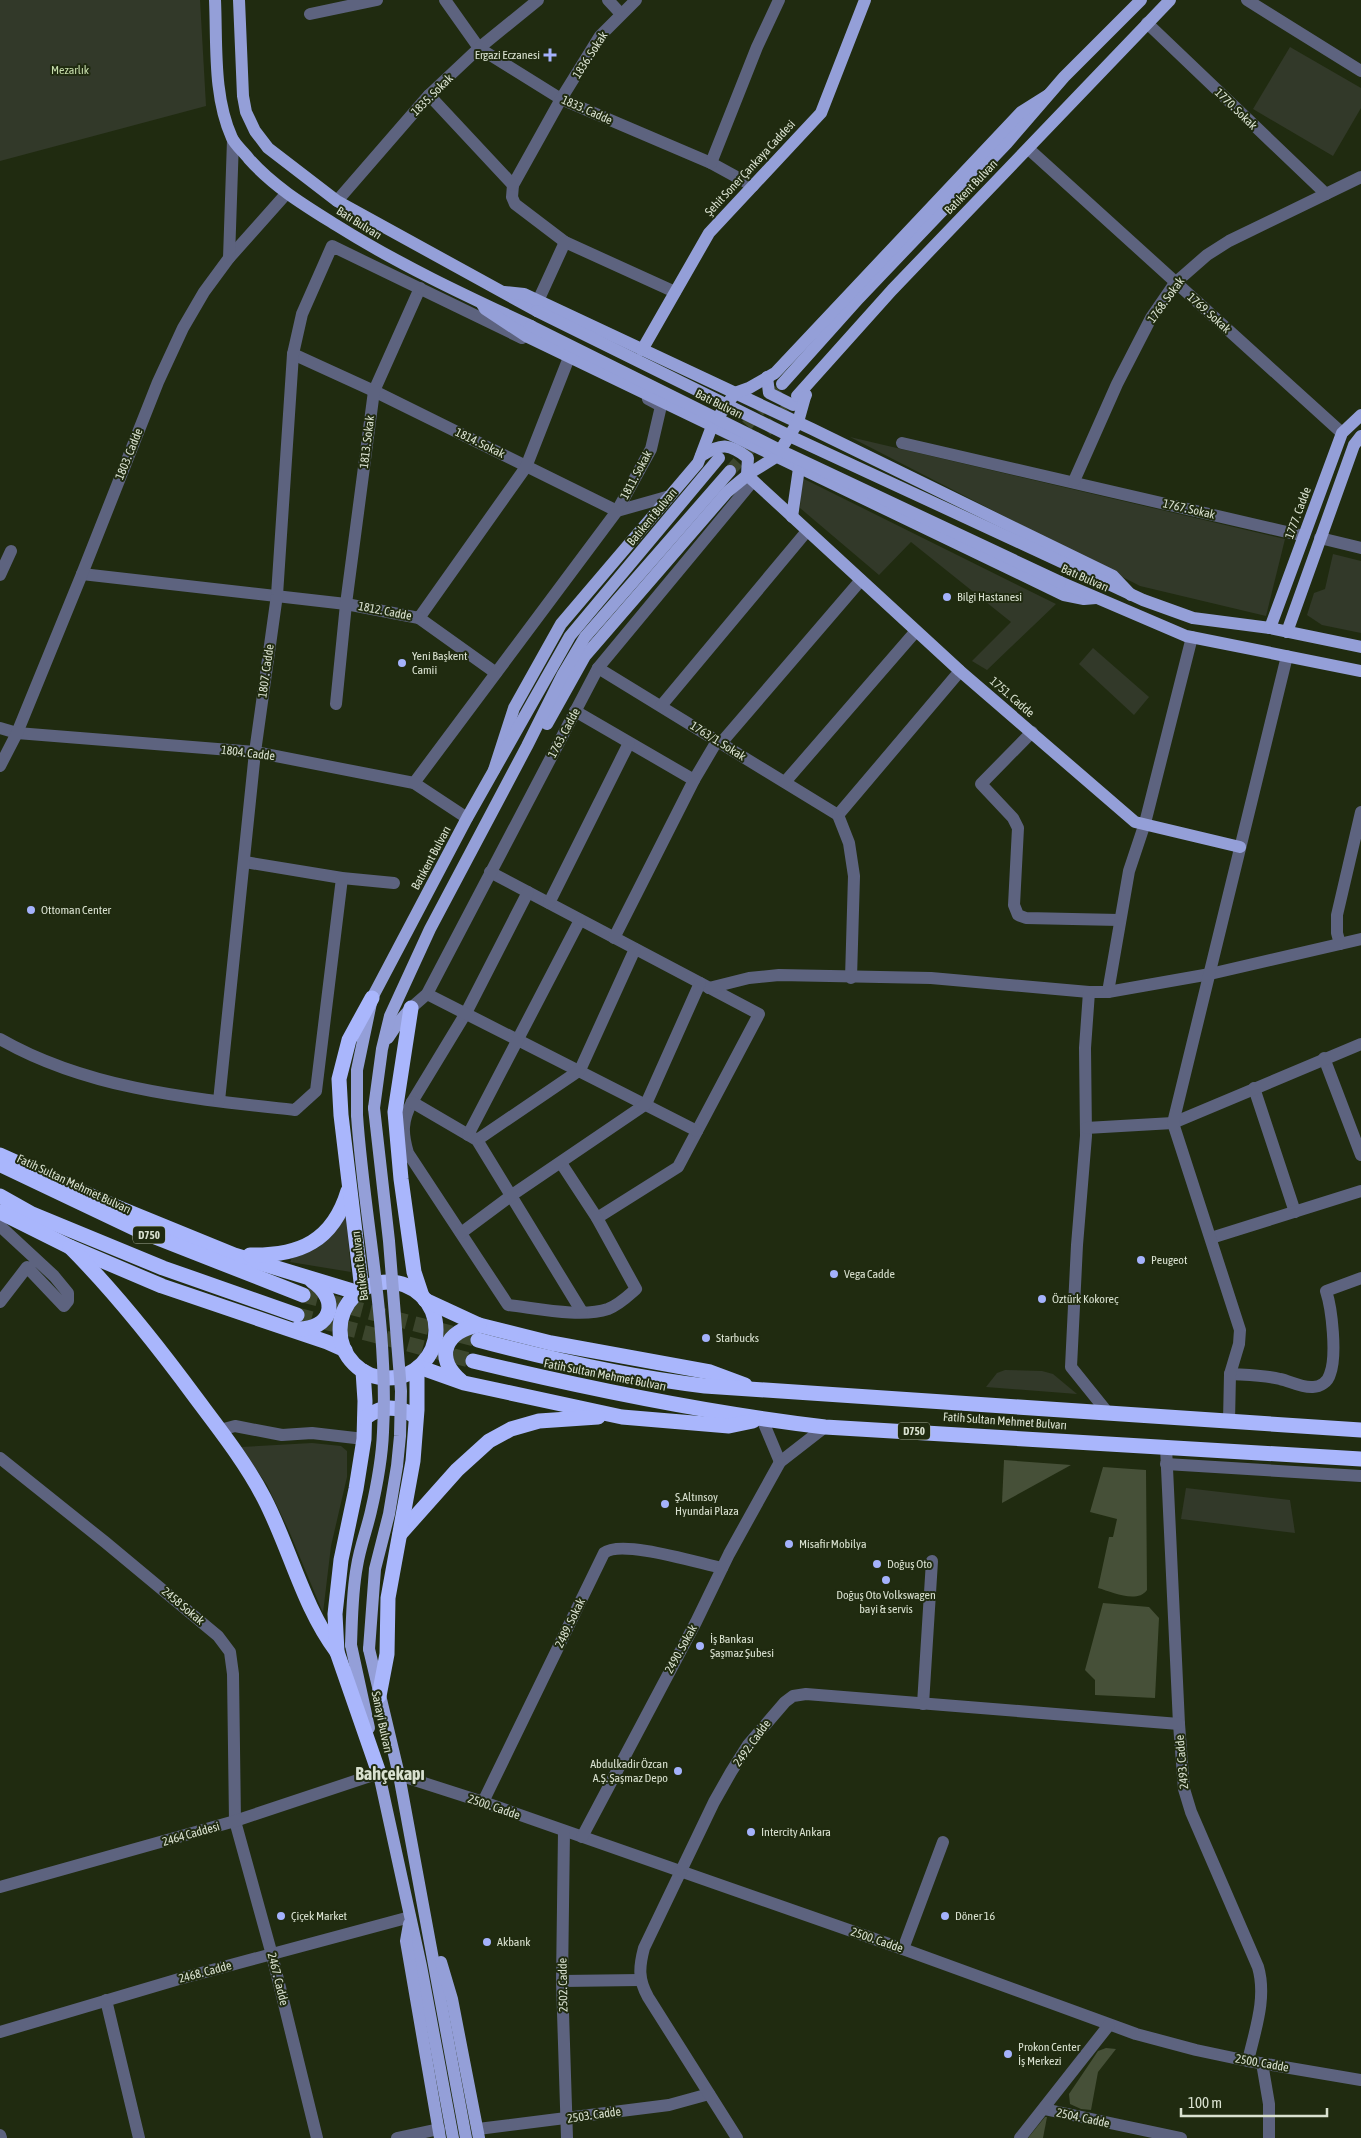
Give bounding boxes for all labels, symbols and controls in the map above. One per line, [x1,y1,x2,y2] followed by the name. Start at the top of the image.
[570,28,611,81] street label: 1836. Sokak
[475,48,540,62] place label: Ergazi Eczanesi
[544,49,556,61] marker: Ergazi Eczanesi
[51,63,90,77] park label: Mezarlık
[408,71,456,119] street label: 1835. Sokak
[1212,85,1260,133] street label: 1770. Sokak
[559,93,615,127] street label: 1833. Cadde
[702,117,798,219] street label: Şehit Soner Çankaya Caddesi
[942,157,1000,217] street label: Batıkent Bulvarı
[334,204,384,242] street label: Batı Bulvarı
[1145,274,1188,326] street label: 1768. Sokak
[1185,290,1234,336] street label: 1769. Sokak
[693,387,745,421] street label: Batı Bulvarı
[357,414,377,469] street label: 1813. Sokak
[453,425,508,461] street label: 1814. Sokak
[112,426,146,482] street label: 1803. Cadde
[617,448,655,502] street label: 1811. Sokak
[1282,485,1314,541] street label: 1777. Cadde
[624,486,680,548] street label: Batıkent Bulvarı
[1162,496,1217,522] street label: 1767. Sokak
[1059,561,1111,595] street label: Batı Bulvarı
[957,590,1022,604] place label: Bilgi Hastanesi
[941,591,953,603] marker: Bilgi Hastanesi
[357,599,413,623] street label: 1812. Cadde
[255,643,277,699] street label: 1807. Cadde
[412,649,468,677] place label: Yeni Başkent Camii
[396,657,408,669] marker: Yeni Başkent Camii
[987,674,1037,720] street label: 1751. Cadde
[545,706,583,760] street label: 1763. Cadde
[688,718,749,764] street label: 1763/1. Sokak
[220,743,276,763] street label: 1804. Cadde
[408,824,454,892] street label: Batıkent Bulvarı
[41,903,112,917] place label: Ottoman Center
[25,904,37,916] marker: Ottoman Center
[15,1151,133,1217] street label: Fatih Sultan Mehmet Bulvarı
[133,1226,165,1244] road number: D750
[349,1230,371,1302] street label: Batıkent Bulvarı
[1151,1253,1188,1267] place label: Peugeot
[1135,1254,1147,1266] marker: Peugeot
[844,1267,895,1281] place label: Vega Cadde
[828,1268,840,1280] marker: Vega Cadde
[1052,1292,1119,1306] place label: Öztürk Kokoreç
[1036,1293,1048,1305] marker: Öztürk Kokoreç
[716,1331,759,1345] place label: Starbucks
[700,1332,712,1344] marker: Starbucks
[543,1356,667,1394] street label: Fatih Sultan Mehmet Bulvarı
[943,1410,1067,1432] street label: Fatih Sultan Mehmet Bulvarı
[898,1422,930,1440] road number: D750
[675,1490,739,1518] place label: Ş.Altınsoy Hyundai Plaza
[659,1498,671,1510] marker: Ş.Altınsoy Hyundai Plaza
[799,1537,866,1551] place label: Misafir Mobilya
[783,1538,795,1550] marker: Misafir Mobilya
[887,1557,933,1571] place label: Doğuş Oto
[871,1558,883,1570] marker: Doğuş Oto
[880,1574,892,1586] marker: Doğuş Oto Volkswagen bayi & servis
[159,1584,208,1628] street label: 2458 Sokak
[836,1588,936,1616] place label: Doğuş Oto Volkswagen bayi & servis
[552,1595,588,1650] street label: 2489. Sokak
[662,1622,700,1676] street label: 2490. Sokak
[710,1632,774,1660] place label: İş Bankası Şaşmaz Şubesi
[694,1640,706,1652] marker: İş Bankası Şaşmaz Şubesi
[369,1690,395,1754] street label: Sanayi Bulvarı
[730,1717,774,1769] street label: 2492. Cadde
[1173,1734,1191,1790] street label: 2493. Cadde
[590,1757,668,1785] place label: Abdulkadir Özcan A.Ş. Şaşmaz Depo
[355,1763,425,1784] district label: Bahçekapı
[672,1765,684,1777] marker: Abdulkadir Özcan A.Ş. Şaşmaz Depo
[466,1792,522,1822] street label: 2500. Cadde
[161,1819,221,1849] street label: 2464 Caddesi
[761,1825,831,1839] place label: Intercity Ankara
[745,1826,757,1838] marker: Intercity Ankara
[291,1909,348,1923] place label: Çiçek Market
[955,1909,995,1923] place label: Döner 16
[275,1910,287,1922] marker: Çiçek Market
[939,1910,951,1922] marker: Döner 16
[849,1925,905,1955] street label: 2500. Cadde
[497,1935,531,1949] place label: Akbank
[481,1936,493,1948] marker: Akbank
[265,1951,291,2007] street label: 2467. Cadde
[177,1958,233,1986] street label: 2468. Cadde
[556,1958,570,2012] street label: 2502. Cadde
[1018,2040,1081,2068] place label: Prokon Center İş Merkezi
[1002,2048,1014,2060] marker: Prokon Center İş Merkezi
[1234,2051,1290,2075] street label: 2500. Cadde
[1181,2086,1327,2118] scale bar
[1188,2094,1222,2111] text: 100 m
[566,2104,622,2126] street label: 2503. Cadde
[1055,2106,1111,2130] street label: 2504. Cadde

